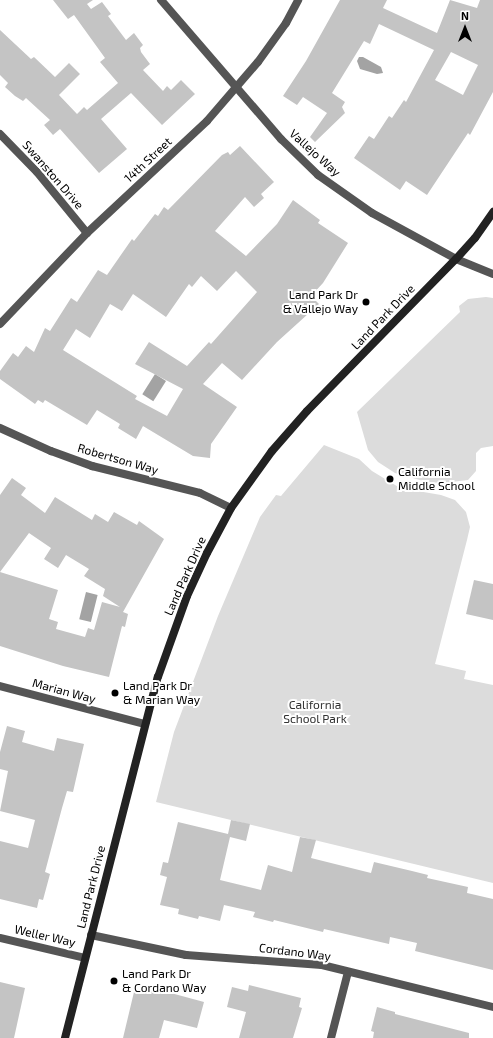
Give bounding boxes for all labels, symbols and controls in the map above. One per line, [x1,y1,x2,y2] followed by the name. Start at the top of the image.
[445,8,485,48] north arrow
[461,9,469,22] text: N
[286,126,344,180] street label: Vallejo Way
[121,134,175,186] street label: 14th Street
[19,138,87,212] street label: Swanston Drive
[348,281,418,353] street label: Land Park Drive
[282,288,358,316] place label: Land Park Dr & Vallejo Way
[361,297,371,307] marker: Land Park Dr & Vallejo Way
[76,441,160,477] street label: Robertson Way
[398,465,475,493] place label: California Middle School
[385,474,395,484] marker: California Middle School
[161,534,209,618] street label: Land Park Drive
[31,676,97,706] street label: Marian Way
[123,679,200,707] place label: Land Park Dr & Marian Way
[110,688,120,698] marker: Land Park Dr & Marian Way
[283,698,347,726] park label: California School Park
[74,844,108,930] street label: Land Park Drive
[13,922,77,950] street label: Weller Way
[258,940,332,964] street label: Cordano Way
[122,967,206,995] place label: Land Park Dr & Cordano Way
[109,976,119,986] marker: Land Park Dr & Cordano Way

